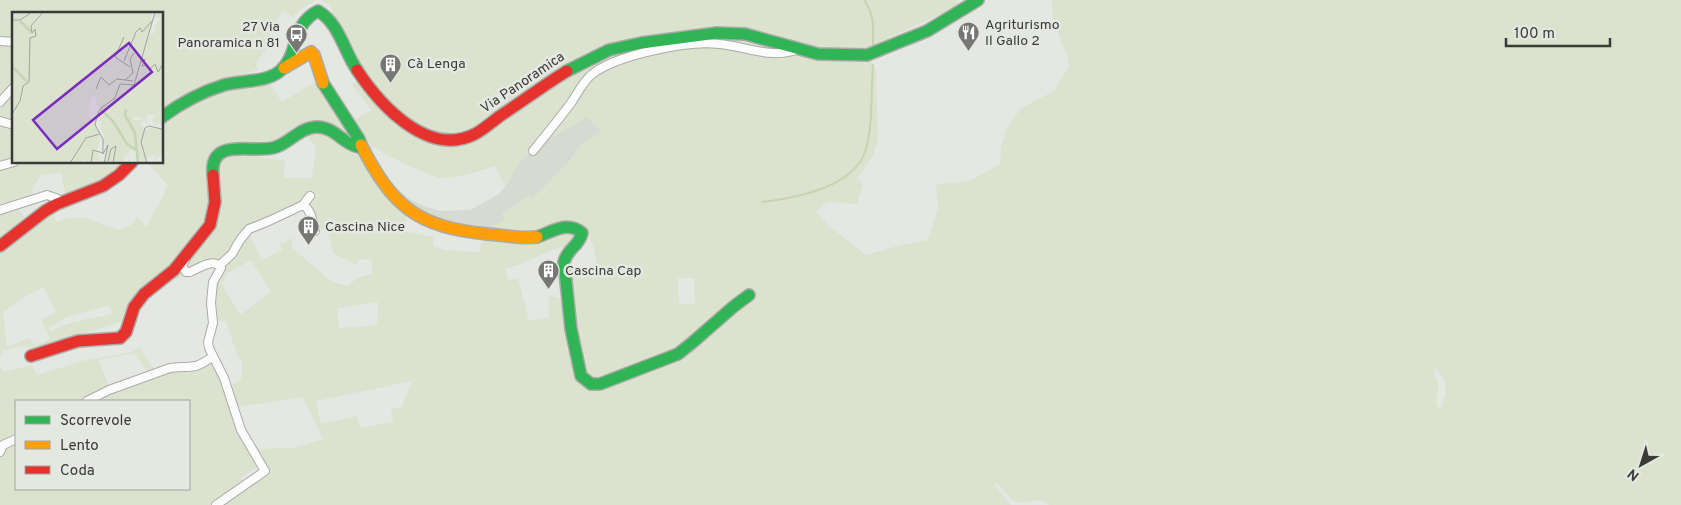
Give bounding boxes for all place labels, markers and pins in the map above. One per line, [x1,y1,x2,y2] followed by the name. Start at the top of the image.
[985,17,1060,50] place label: Agriturismo Il Gallo 2
[178,19,280,52] place label: 27 Via Panoramica n 81
[957,21,981,52] restaurant icon: Agriturismo Il Gallo 2
[284,23,308,54] bus stop icon: 27 Via Panoramica n 81
[379,52,403,83] building icon: Cà Lenga
[407,56,466,73] place label: Cà Lenga
[297,215,321,246] building icon: Cascina Nice
[325,219,405,236] place label: Cascina Nice
[537,259,561,290] building icon: Cascina Cap
[565,263,642,280] place label: Cascina Cap

